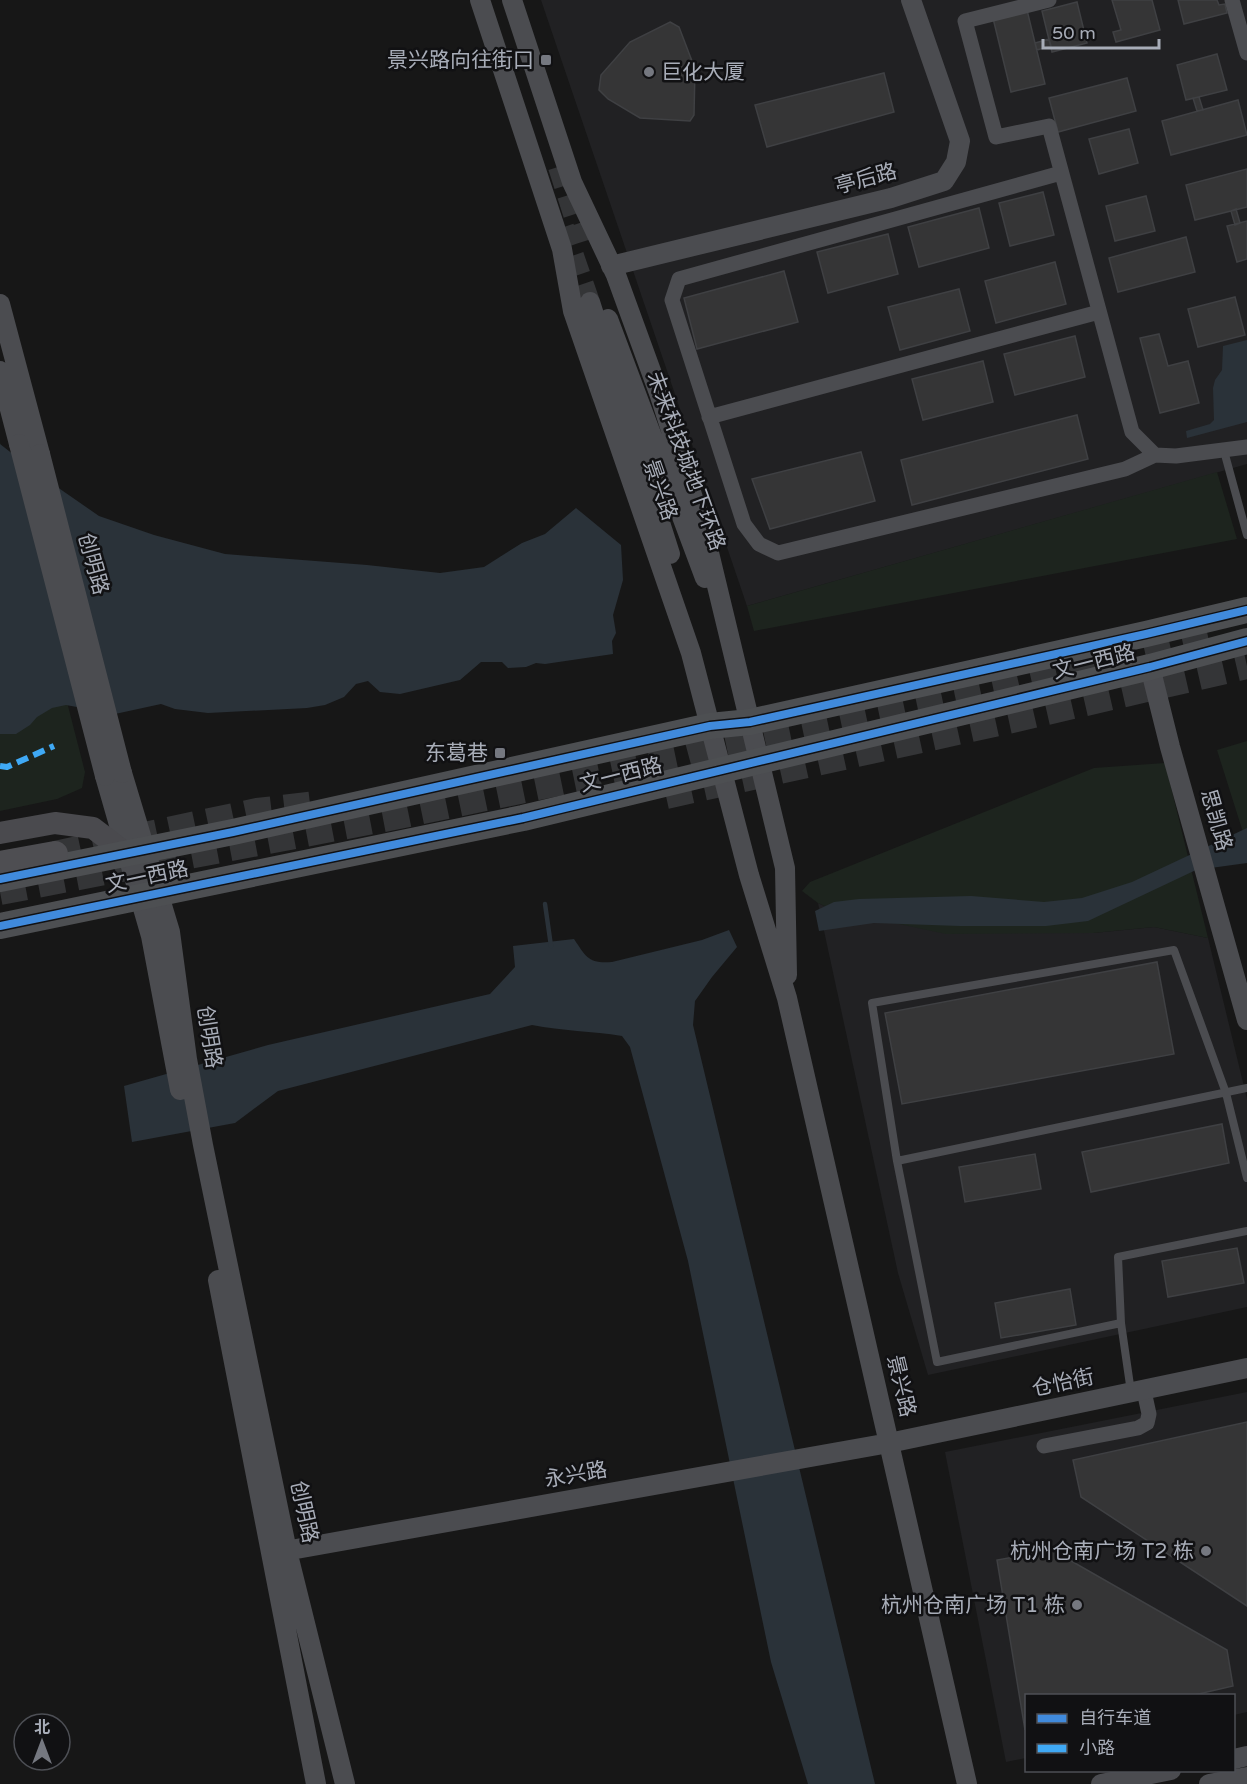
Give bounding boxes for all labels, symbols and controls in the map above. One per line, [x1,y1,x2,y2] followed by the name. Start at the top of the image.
[1043,12,1158,50] scale bar
[1052,22,1096,44] text: 50 m
[387,48,534,73] place label: 景兴路向往街口
[539,53,553,67] marker: 景兴路向往街口
[661,60,745,85] place label: 巨化大厦
[642,65,656,79] marker: 巨化大厦
[832,159,900,199] street label: 亭后路
[642,368,730,554] street label: 未来科技城地下环路
[638,456,682,524] street label: 景兴路
[73,530,113,598] street label: 创明路
[1050,640,1138,684] street label: 文一西路
[425,741,488,766] place label: 东葛巷
[493,746,507,760] marker: 东葛巷
[577,753,665,797] street label: 文一西路
[1195,786,1237,854] street label: 思凯路
[103,856,191,898] street label: 文一西路
[192,1004,226,1070] street label: 创明路
[882,1352,920,1420] street label: 景兴路
[1030,1364,1096,1402] street label: 仓怡街
[543,1457,609,1493] street label: 永兴路
[285,1479,323,1545] street label: 创明路
[1010,1539,1194,1564] place label: 杭州仓南广场 T2 栋
[1199,1544,1213,1558] marker: 杭州仓南广场 T2 栋
[881,1593,1065,1618] place label: 杭州仓南广场 T1 栋
[1070,1598,1084,1612] marker: 杭州仓南广场 T1 栋
[1025,1694,1235,1772] legend
[1079,1707,1151,1729] text: 自行车道
[12,1712,72,1772] north arrow
[34,1718,50,1738] text: 北
[1079,1737,1115,1759] text: 小路

